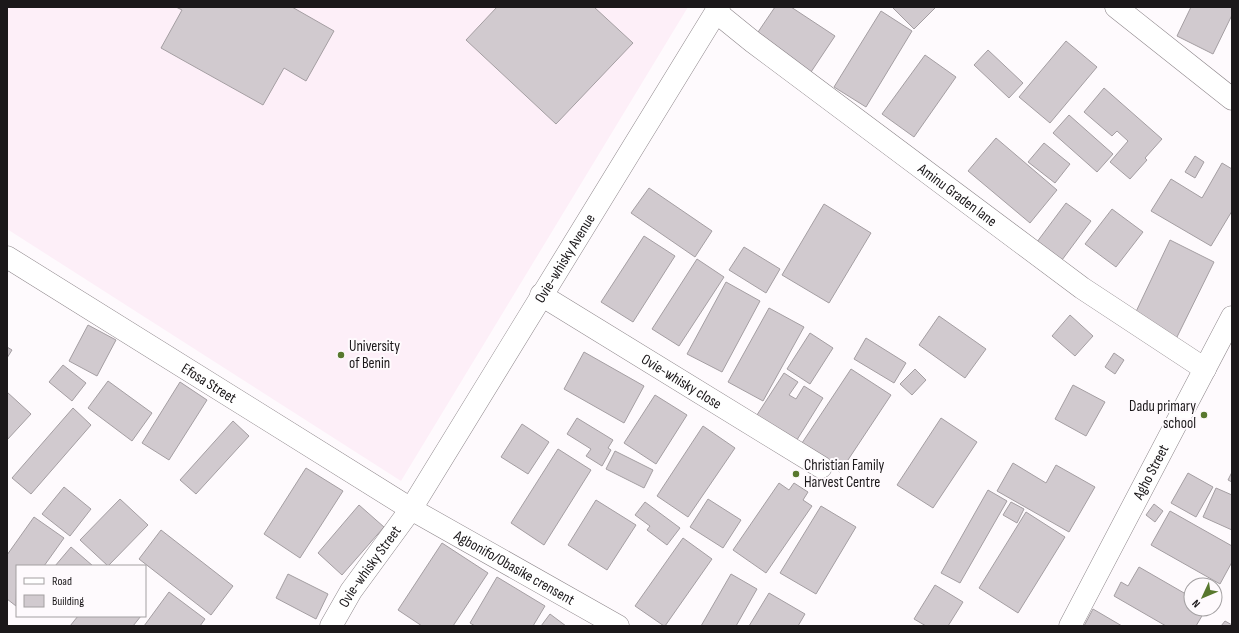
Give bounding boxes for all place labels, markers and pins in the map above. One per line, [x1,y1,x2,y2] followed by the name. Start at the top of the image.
[349,337,400,373] place label: University of Benin
[336,350,346,360] marker: University of Benin
[1129,397,1196,433] place label: Dadu primary school
[1199,410,1209,420] marker: Dadu primary school
[804,456,885,492] place label: Christian Family Harvest Centre
[791,469,801,479] marker: Christian Family Harvest Centre

